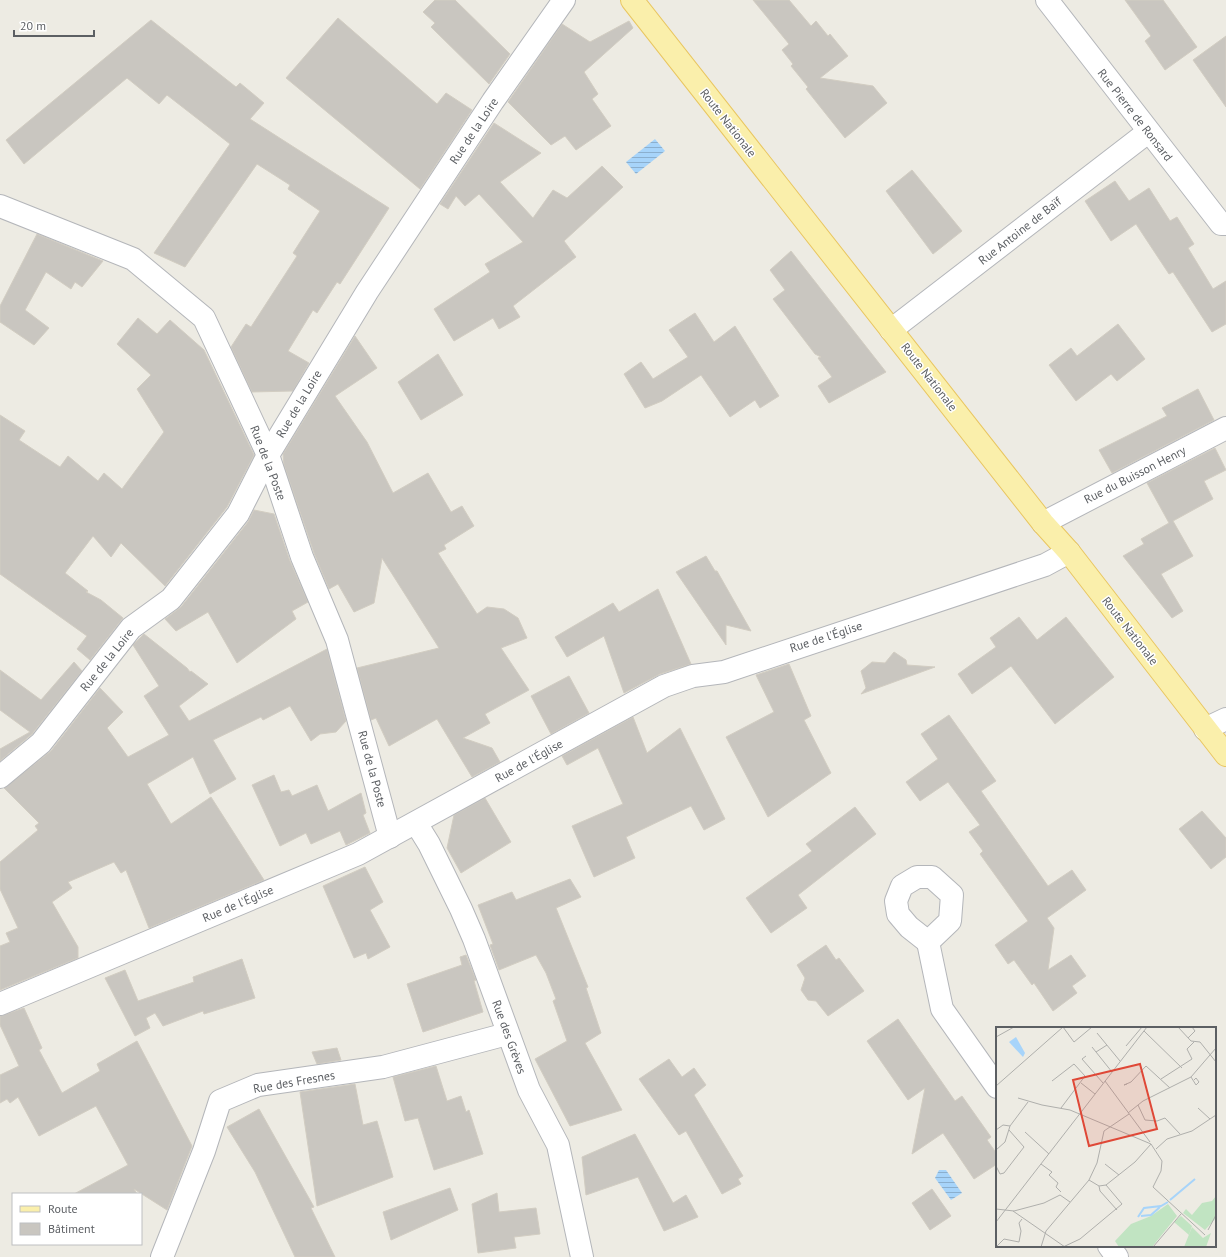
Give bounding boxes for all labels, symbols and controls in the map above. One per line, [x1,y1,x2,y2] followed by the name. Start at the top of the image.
[14,12,94,38] scale bar
[20,18,46,33] text: 20 m
[1095,66,1176,164] street label: Rue Pierre de Ronsard
[697,86,760,160] street label: Route Nationale
[446,95,501,167] street label: Rue de la Loire
[975,193,1065,268] street label: Rue Antoine de Baïf
[898,340,961,414] street label: Route Nationale
[272,367,325,440] street label: Rue de la Loire
[247,423,290,502] street label: Rue de la Poste
[1081,442,1189,507] street label: Rue du Buisson Henry
[1099,594,1162,668] street label: Route Nationale
[788,618,864,655] street label: Rue de l'Église
[77,625,137,694] street label: Rue de la Loire
[355,729,390,809] street label: Rue de la Poste
[492,736,565,785] street label: Rue de l'Église
[200,882,275,925] street label: Rue de l'Église
[489,998,530,1076] street label: Rue des Grèves
[996,1027,1216,1247] inset map
[252,1067,336,1096] street label: Rue des Fresnes
[12,1193,142,1245] legend
[48,1201,78,1216] text: Route
[48,1221,95,1236] text: Bâtiment

